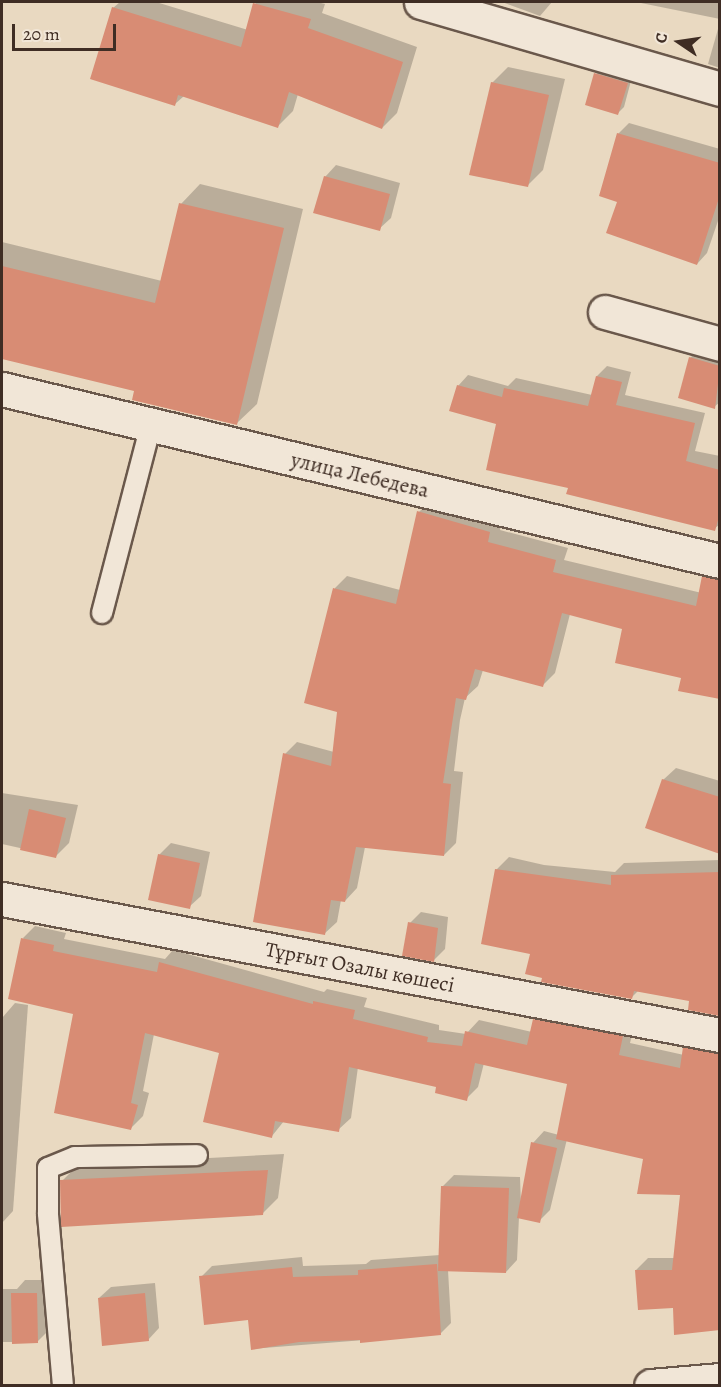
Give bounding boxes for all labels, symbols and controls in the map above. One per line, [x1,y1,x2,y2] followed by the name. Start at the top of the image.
[15,12,118,50] scale bar
[649,12,709,72] north arrow
[23,22,60,46] text: 20 m
[650,31,673,45] text: С
[289,447,431,503] street label: улица Лебедева
[263,936,457,998] street label: Тұрғыт Озалы көшесі

